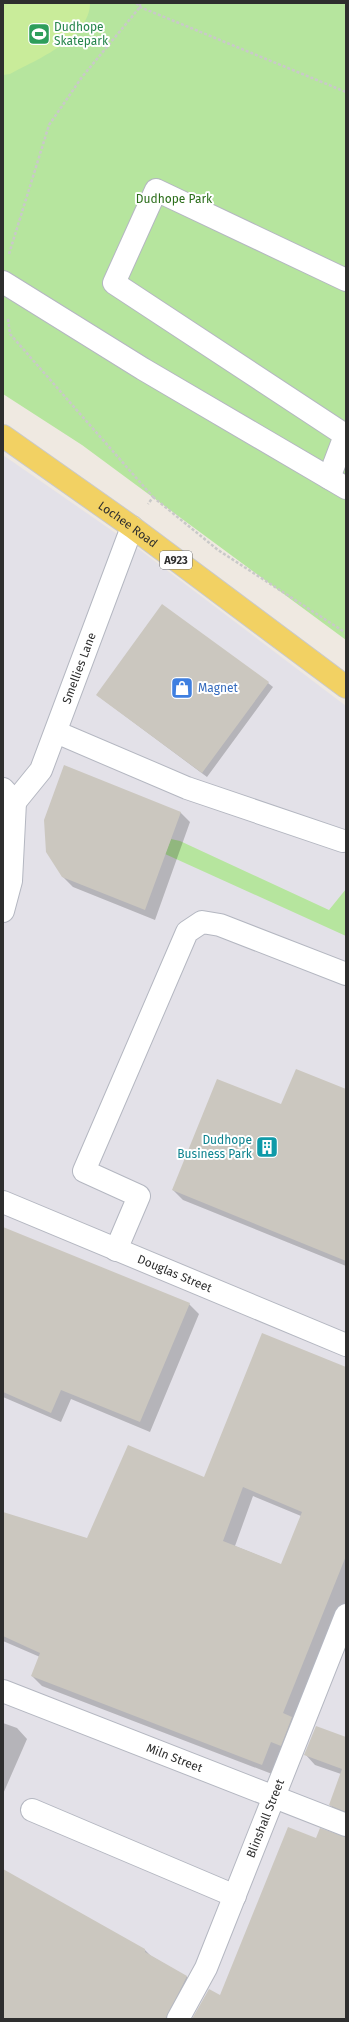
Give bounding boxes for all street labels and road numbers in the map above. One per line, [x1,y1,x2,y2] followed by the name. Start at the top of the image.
[96,498,160,550] street label: Lochee Road
[160,551,192,569] road number: A923
[59,630,99,706] street label: Smellies Lane
[135,1252,215,1296] street label: Douglas Street
[144,1741,205,1775] street label: Miln Street
[243,1777,287,1860] street label: Blinshall Street

